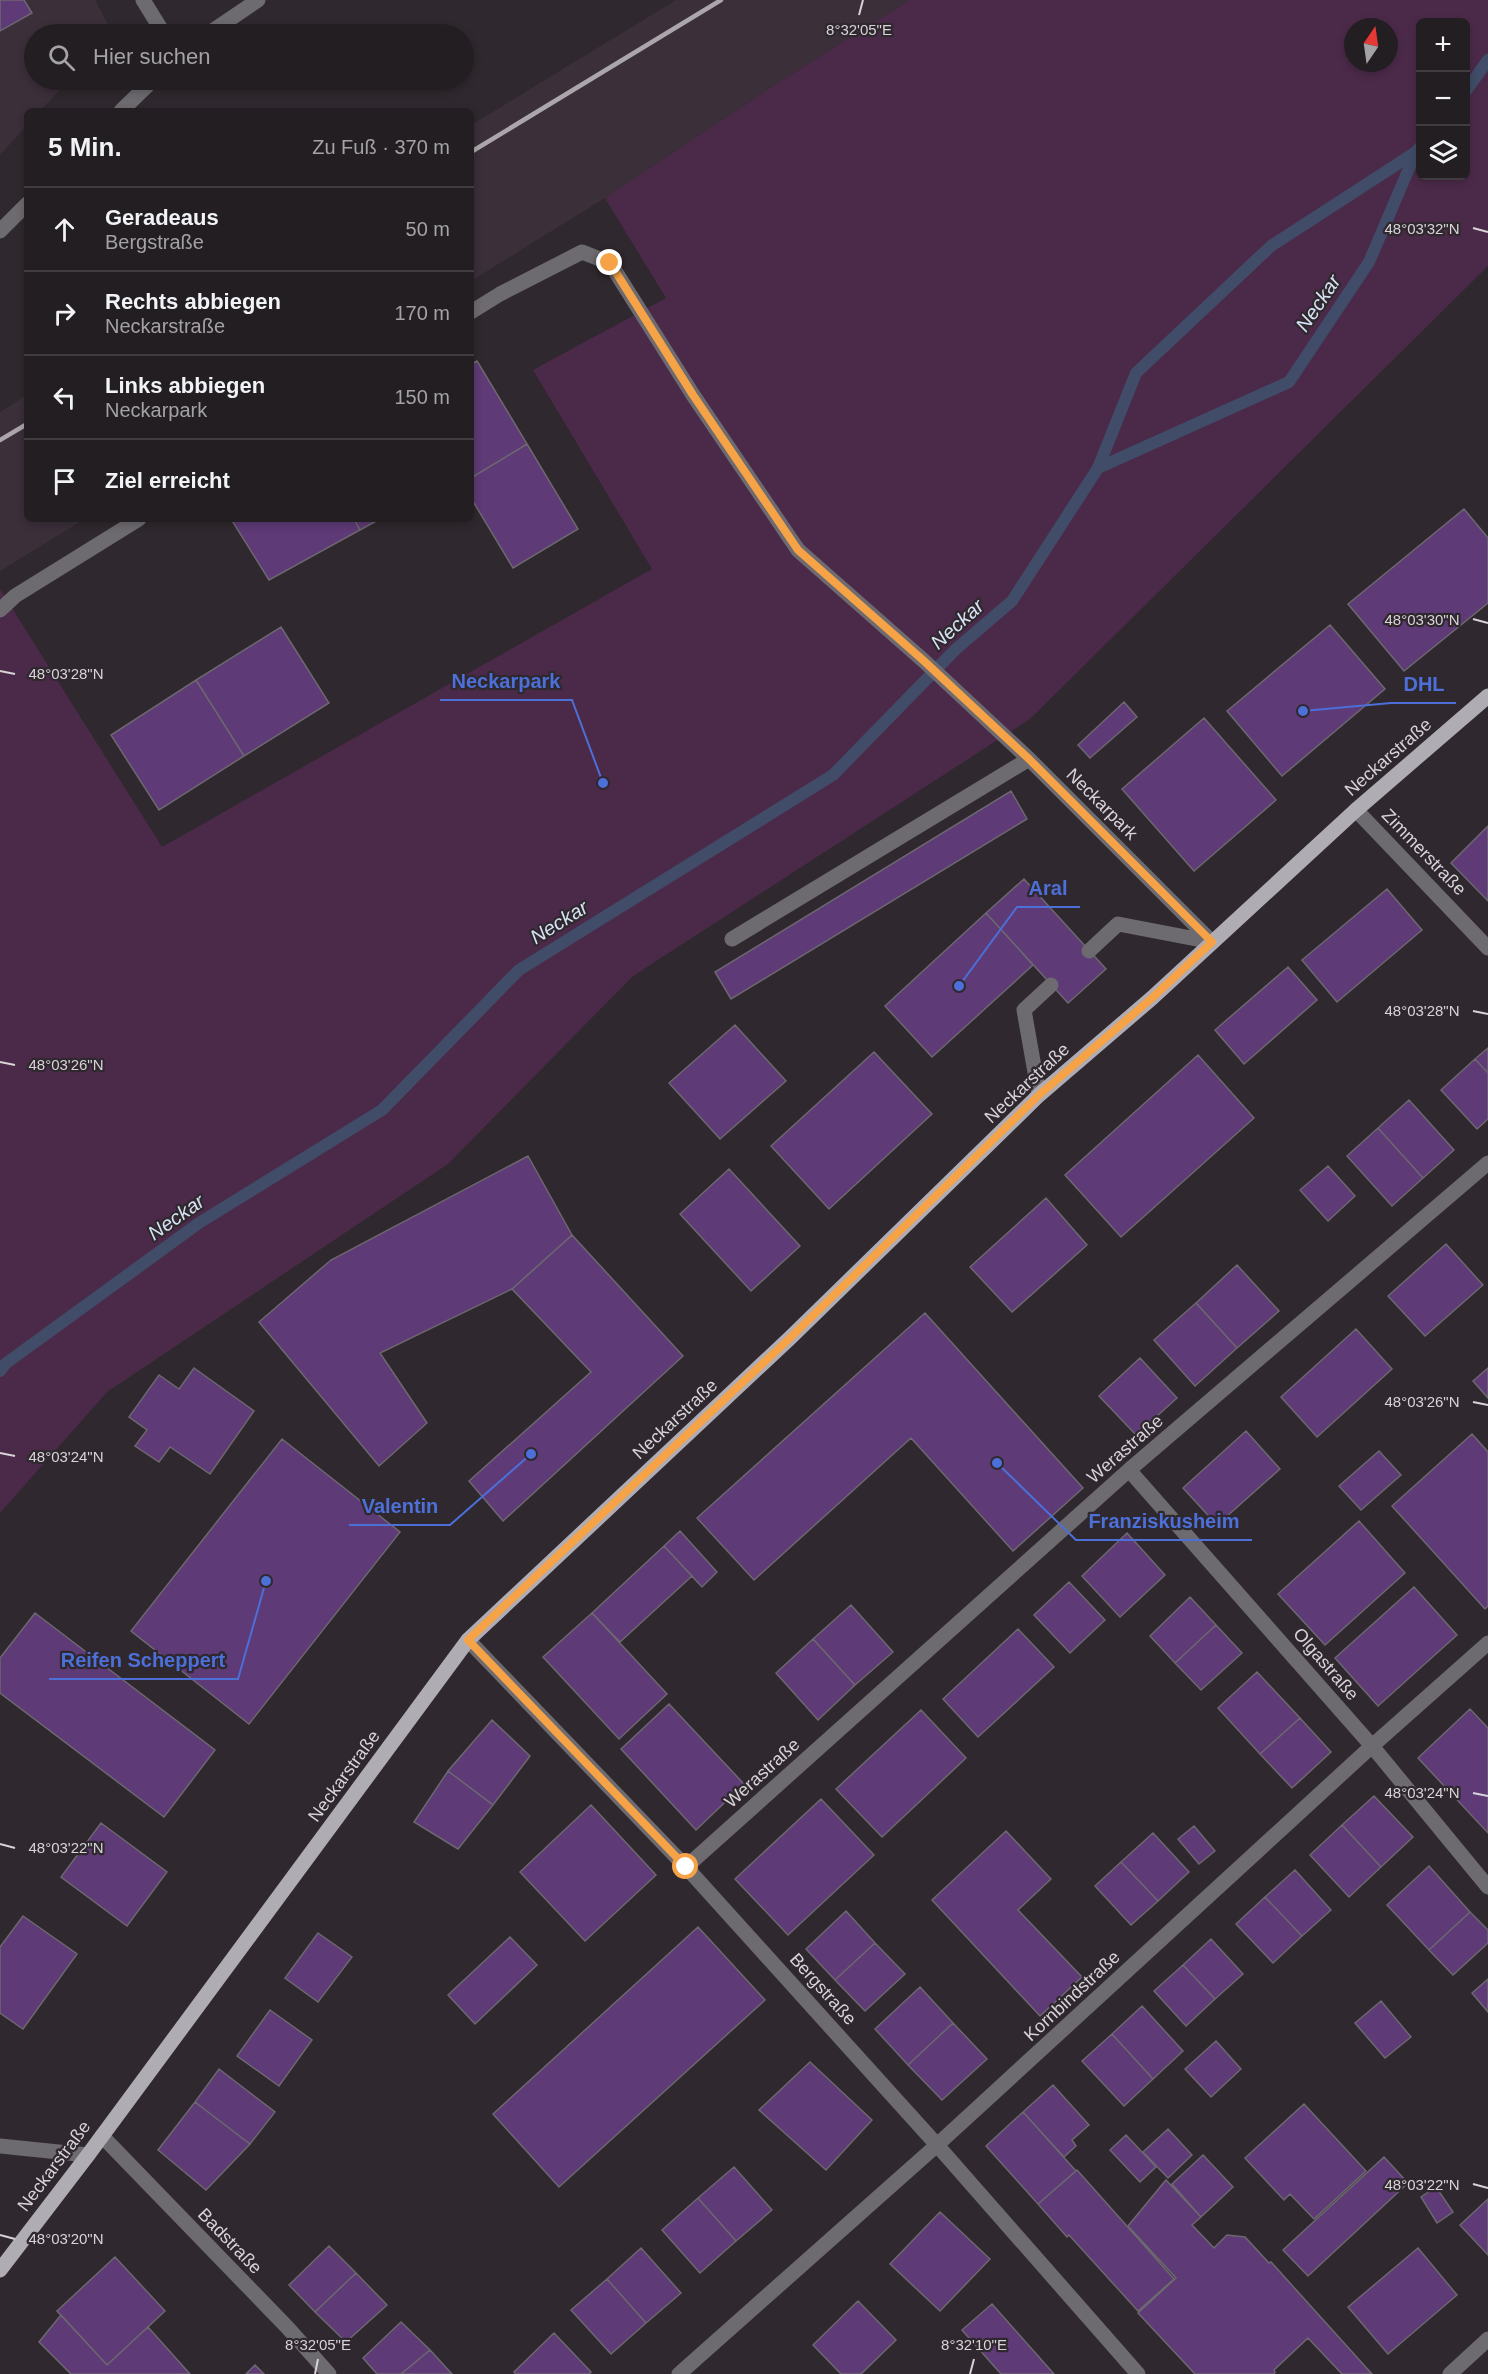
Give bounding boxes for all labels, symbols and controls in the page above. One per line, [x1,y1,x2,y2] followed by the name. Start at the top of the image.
[1344,18,1398,72] north arrow
[1416,18,1470,180] map controls
[1416,18,1470,72] button: +
[826,21,892,38] text: 8°32'05"E
[24,24,474,90] search box
[45,41,78,74] icon: search
[93,44,210,69] text: Hier suchen
[1416,72,1470,126] button: −
[1416,126,1470,180] button: layers
[48,132,122,162] text: 5 Min.
[312,136,450,158] text: Zu Fuß · 370 m
[105,205,219,230] text: Geradeaus
[48,213,81,246] icon: ahead
[406,218,450,240] text: 50 m
[1384,220,1460,237] text: 48°03'32"N
[105,231,204,253] text: Bergstraße
[596,249,622,275] route end
[1291,269,1346,335] water label: Neckar
[105,289,281,314] text: Rechts abbiegen
[48,297,81,330] icon: right
[394,302,450,324] text: 170 m
[105,315,225,337] text: Neckarstraße
[105,373,265,398] text: Links abbiegen
[48,381,81,414] icon: left
[394,386,450,408] text: 150 m
[105,399,207,421] text: Neckarpark
[48,465,81,498] icon: arrive
[105,468,230,493] text: Ziel erreicht
[926,594,989,653] water label: Neckar
[1384,611,1460,628] text: 48°03'30"N
[440,662,572,700] callout: Neckarpark
[28,665,104,682] text: 48°03'28"N
[1391,665,1456,703] callout: DHL
[452,670,561,692] text: Neckarpark
[1403,673,1445,695] text: DHL
[1341,714,1435,800] street label: Neckarstraße
[1062,764,1142,844] street label: Neckarpark
[1378,805,1470,899] street label: Zimmerstraße
[1017,869,1080,907] callout: Aral
[1029,877,1067,899] text: Aral
[526,895,593,948] water label: Neckar
[1384,1002,1460,1019] text: 48°03'28"N
[981,1039,1073,1127] street label: Neckarstraße
[28,1056,104,1073] text: 48°03'26"N
[144,1189,209,1244] water label: Neckar
[629,1375,721,1463] street label: Neckarstraße
[1384,1393,1460,1410] text: 48°03'26"N
[1083,1411,1167,1487] street label: Werastraße
[28,1448,104,1465] text: 48°03'24"N
[349,1487,450,1525] callout: Valentin
[362,1495,438,1517] text: Valentin
[1076,1502,1252,1540] callout: Franziskusheim
[1088,1510,1240,1532] text: Franziskusheim
[1289,1624,1363,1704] street label: Olgastraße
[49,1641,238,1679] callout: Reifen Scheppert
[61,1649,226,1671] text: Reifen Scheppert
[304,1726,384,1826] street label: Neckarstraße
[720,1734,804,1812] street label: Werastraße
[1384,1784,1460,1801] text: 48°03'24"N
[28,1839,104,1856] text: 48°03'22"N
[672,1853,698,1879] route start
[1020,1947,1124,2045] street label: Kornbindstraße
[786,1949,860,2029] street label: Bergstraße
[14,2117,94,2215] street label: Neckarstraße
[1384,2176,1460,2193] text: 48°03'22"N
[194,2204,266,2278] street label: Badstraße
[28,2230,104,2247] text: 48°03'20"N
[285,2336,351,2353] text: 8°32'05"E
[941,2336,1007,2353] text: 8°32'10"E

